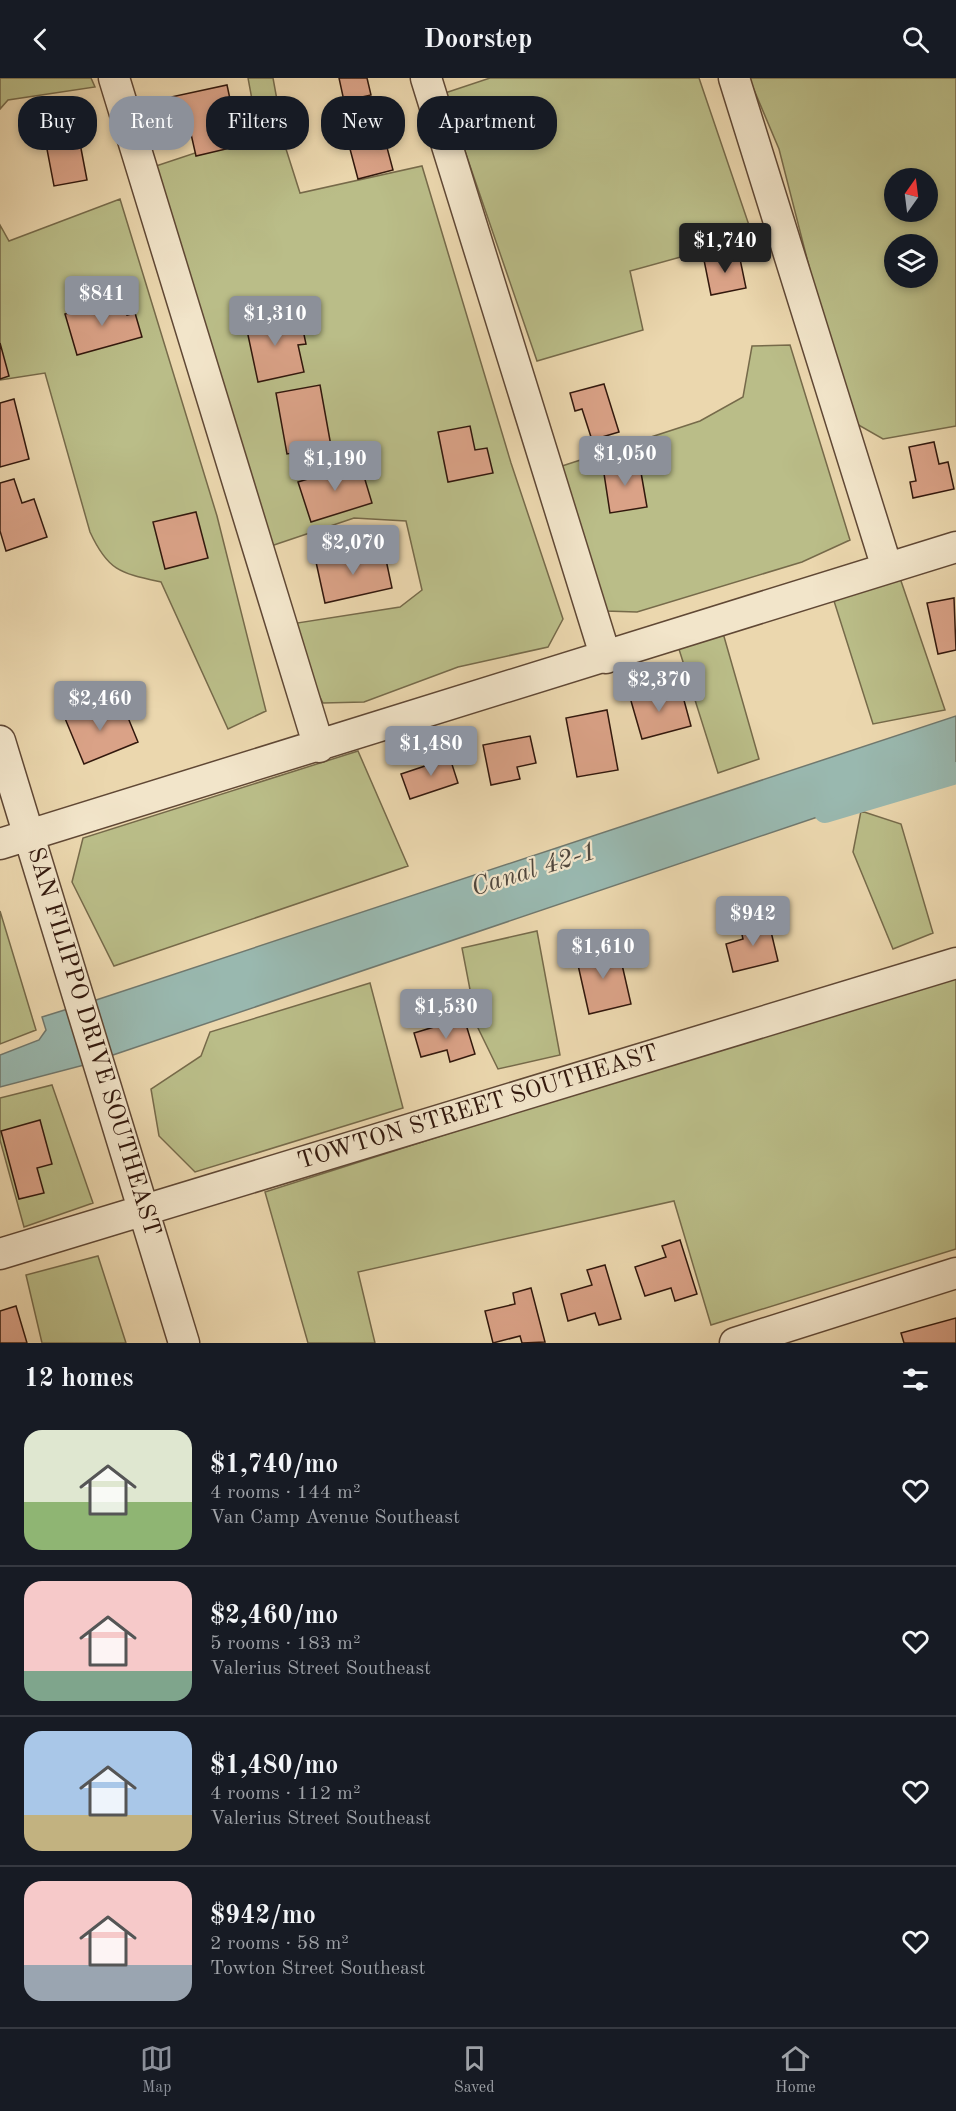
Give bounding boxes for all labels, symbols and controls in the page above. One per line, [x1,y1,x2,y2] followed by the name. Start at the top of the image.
[24,23,57,56] icon: back
[899,23,932,56] icon: search
[423,26,533,53] text: Doorstep
[18,96,97,150] chip: Buy
[109,96,194,150] chip: Rent
[206,96,309,150] chip: Filters
[321,96,405,150] chip: New
[417,96,557,150] chip: Apartment
[884,168,938,222] north arrow
[884,168,938,288] map controls
[676,223,774,274] pin: $1,740
[693,232,757,252] text: $1,740
[884,234,938,288] button: layers
[66,276,138,327] pin: $841
[79,285,125,305] text: $841
[226,296,324,347] pin: $1,310
[243,305,307,325] text: $1,310
[576,436,674,487] pin: $1,050
[286,441,384,492] pin: $1,190
[593,445,657,465] text: $1,050
[303,450,367,470] text: $1,190
[304,525,402,576] pin: $2,070
[321,534,385,554] text: $2,070
[610,662,708,713] pin: $2,370
[627,671,691,691] text: $2,370
[51,681,149,732] pin: $2,460
[68,690,132,710] text: $2,460
[382,726,480,777] pin: $1,480
[399,735,463,755] text: $1,480
[468,839,600,901] water label: Canal 42-1
[22,845,164,1239] street label: SAN FILIPPO DRIVE SOUTHEAST
[717,896,789,947] pin: $942
[730,905,776,925] text: $942
[554,929,652,980] pin: $1,610
[571,938,635,958] text: $1,610
[397,989,495,1040] pin: $1,530
[414,998,478,1018] text: $1,530
[295,1042,661,1174] street label: TOWTON STREET SOUTHEAST
[899,1363,932,1396] icon: filters
[24,1366,133,1392] text: 12 homes
[210,1452,338,1478] text: $1,740/mo
[72,1454,144,1526] icon: home
[899,1474,932,1507] icon: heart
[210,1483,360,1503] text: 4 rooms · 144 m²
[210,1508,460,1528] text: Van Camp Avenue Southeast
[210,1603,338,1629] text: $2,460/mo
[72,1605,144,1677] icon: home
[899,1625,932,1658] icon: heart
[210,1634,360,1654] text: 5 rooms · 183 m²
[210,1659,431,1679] text: Valerius Street Southeast
[210,1753,338,1779] text: $1,480/mo
[72,1755,144,1827] icon: home
[899,1775,932,1808] icon: heart
[210,1784,360,1804] text: 4 rooms · 112 m²
[210,1809,431,1829] text: Valerius Street Southeast
[210,1903,316,1929] text: $942/mo
[72,1905,144,1977] icon: home
[899,1925,932,1958] icon: heart
[210,1934,349,1954] text: 2 rooms · 58 m²
[210,1959,426,1979] text: Towton Street Southeast
[140,2042,173,2098] tab: Map
[454,2042,495,2098] tab: Saved
[775,2042,816,2098] tab: Home

